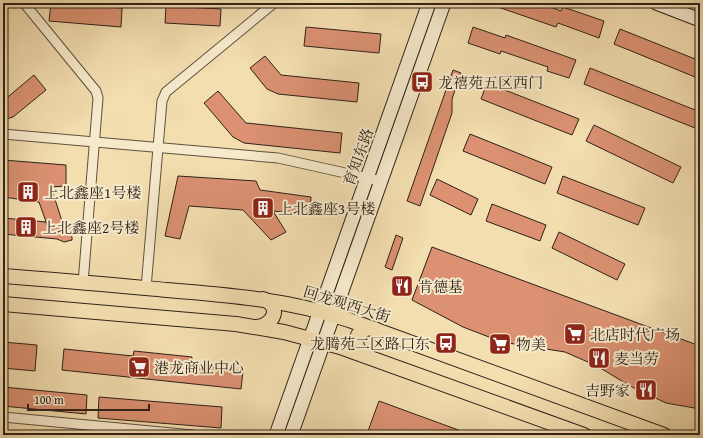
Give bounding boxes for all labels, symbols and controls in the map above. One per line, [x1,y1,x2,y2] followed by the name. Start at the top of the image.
[409,69,435,95] bus stop icon: 龙禧苑五区西门
[438,72,543,93] place label: 龙禧苑五区西门
[338,125,378,189] street label: 育知东路
[15,179,41,205] building icon: 上北鑫座1号楼
[44,182,141,203] place label: 上北鑫座1号楼
[250,195,276,221] building icon: 上北鑫座3号楼
[278,198,375,219] place label: 上北鑫座3号楼
[13,214,39,240] building icon: 上北鑫座2号楼
[42,217,139,238] place label: 上北鑫座2号楼
[389,273,415,299] restaurant icon: 肯德基
[418,276,463,297] place label: 肯德基
[301,281,393,327] street label: 回龙观西大街
[562,321,588,347] supermarket icon: 北店时代广场
[590,324,680,345] place label: 北店时代广场
[433,330,459,356] bus stop icon: 龙腾苑二区路口东
[487,331,513,357] supermarket icon: 物美
[310,333,430,354] place label: 龙腾苑二区路口东
[516,334,546,355] place label: 物美
[586,345,612,371] restaurant icon: 麦当劳
[614,348,659,369] place label: 麦当劳
[126,354,152,380] supermarket icon: 港龙商业中心
[154,357,244,378] place label: 港龙商业中心
[633,377,659,403] restaurant icon: 吉野家
[585,380,630,401] place label: 吉野家
[28,386,149,412] scale bar
[34,391,64,408] text: 100 m

